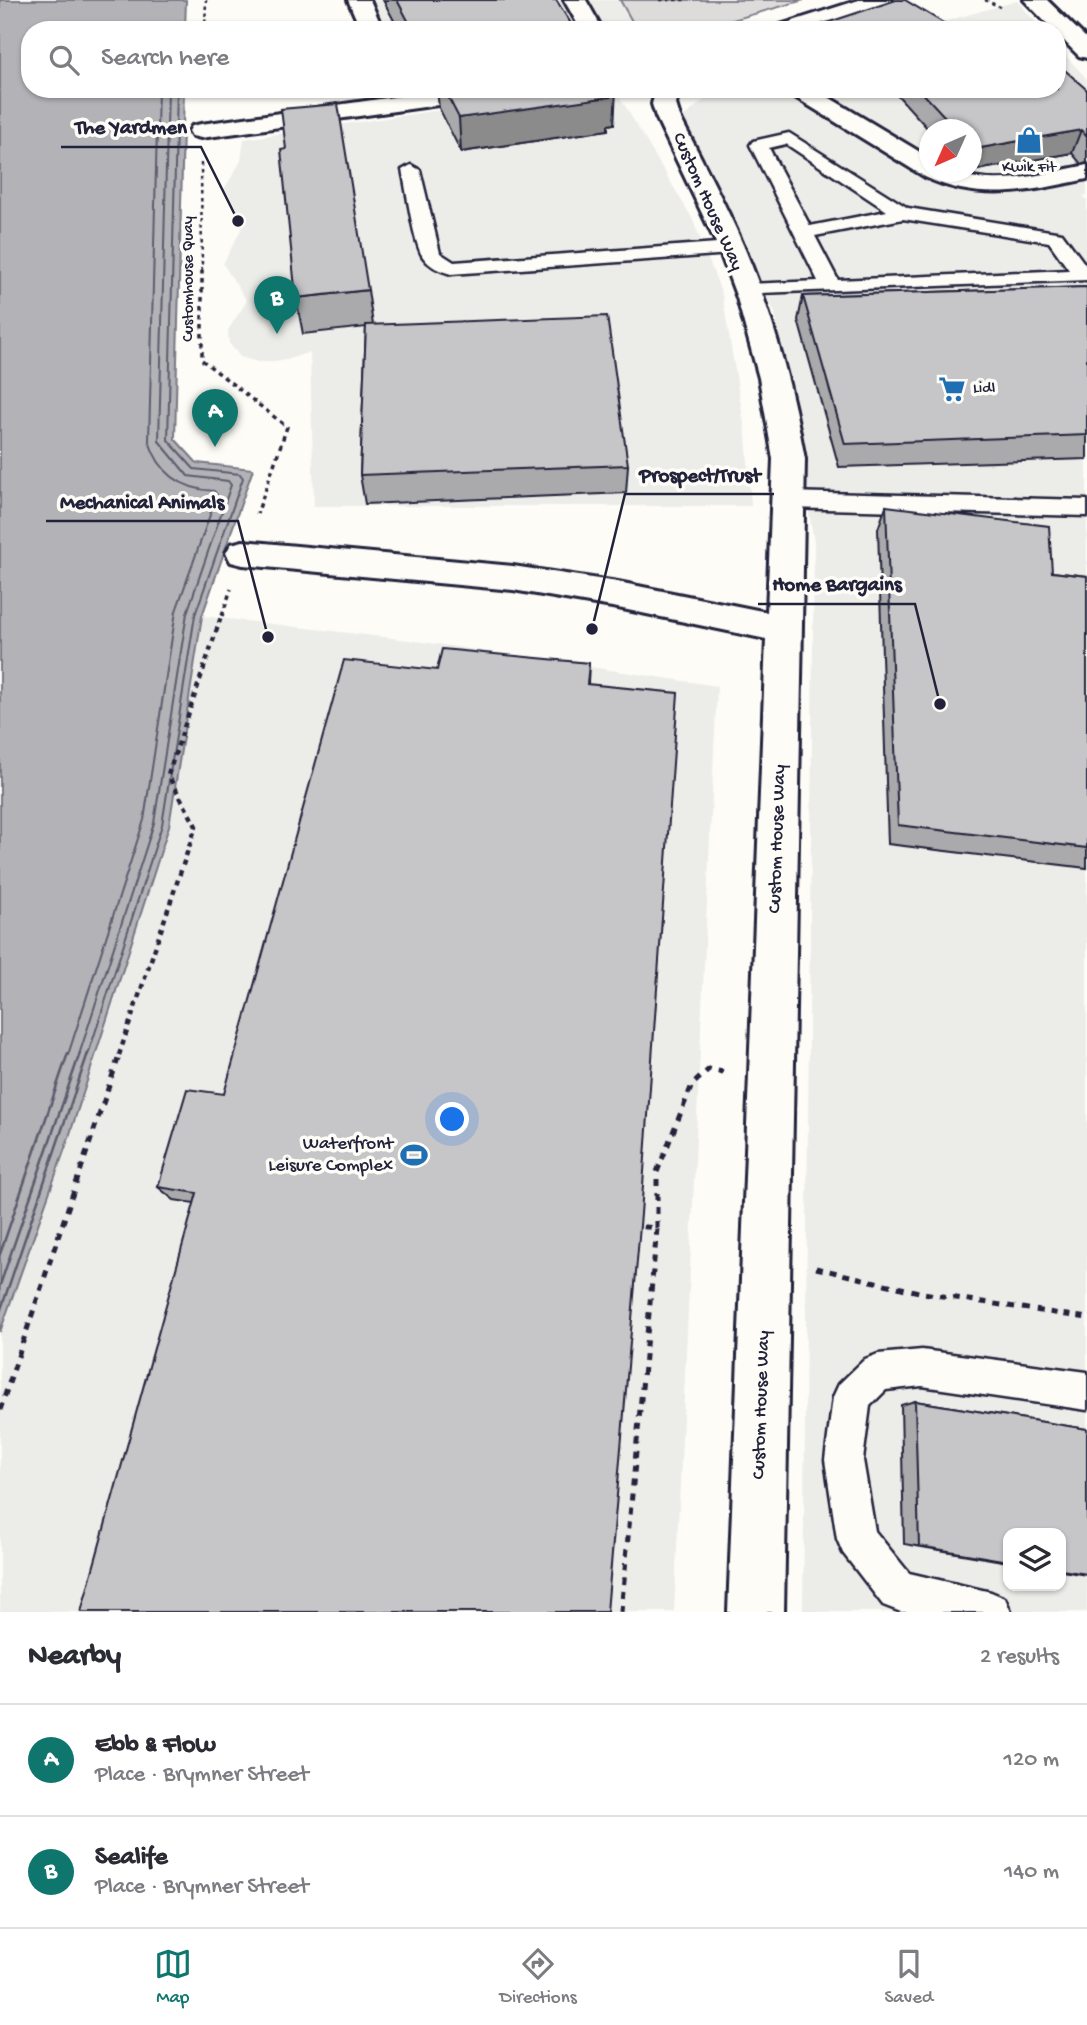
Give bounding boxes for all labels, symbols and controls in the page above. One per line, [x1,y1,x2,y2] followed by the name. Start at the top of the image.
[21,21,1066,98] search box
[45,41,83,79] icon: search
[101,44,229,75] text: Search here
[61,105,201,147] callout: The Yardmen
[73,117,188,142] text: The Yardmen
[919,119,982,182] north arrow
[1014,125,1044,155] shop icon: Kwik Fit
[666,129,748,275] street label: Custom House Way
[1002,159,1057,178] place label: Kwik Fit
[180,216,199,342] street label: Customhouse Quay
[254,276,300,334] pin: B
[937,374,967,404] supermarket icon: Lidl
[973,380,995,399] place label: Lidl
[192,389,238,447] pin: A
[625,452,774,494] callout: Prospect/Trust
[638,465,763,490] text: Prospect/Trust
[46,479,238,521] callout: Mechanical Animals
[60,492,225,517] text: Mechanical Animals
[758,562,915,604] callout: Home Bargains
[772,574,903,599] text: Home Bargains
[764,764,792,914] street label: Custom House Way
[435,1102,469,1136] your location
[268,1133,395,1178] place label: Waterfront Leisure Complex
[399,1140,429,1170] sports icon: Waterfront Leisure Complex
[748,1330,776,1480] street label: Custom House Way
[1003,1528,1066,1591] map controls
[1003,1528,1066,1591] button: layers
[28,1640,121,1675] text: Nearby
[980,1644,1059,1671] text: 2 results
[95,1731,216,1762] text: Ebb & Flow
[44,1747,58,1774] text: A
[1004,1747,1059,1774] text: 120 m
[95,1762,309,1789] text: Place · Brymner Street
[95,1843,168,1874] text: Sealife
[45,1859,57,1886] text: B
[1004,1859,1059,1886] text: 140 m
[95,1874,309,1901] text: Place · Brymner Street
[154,1945,192,2010] tab: Map
[500,1945,577,2010] tab: Directions
[884,1945,933,2010] tab: Saved

